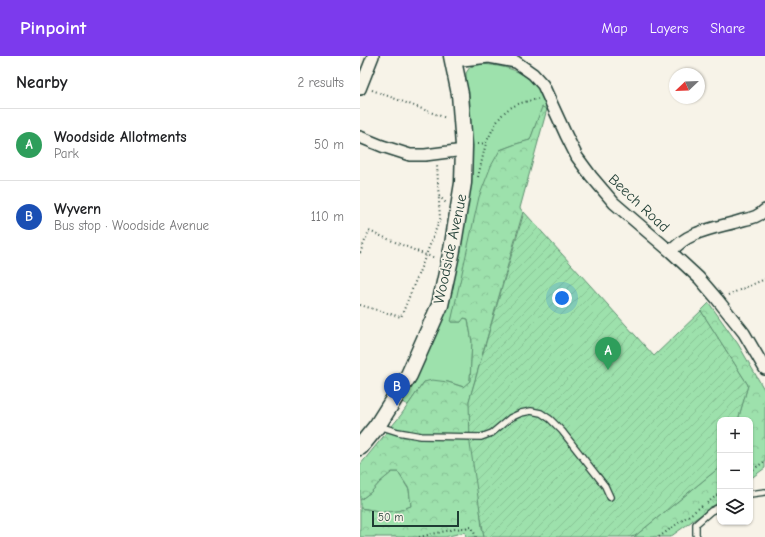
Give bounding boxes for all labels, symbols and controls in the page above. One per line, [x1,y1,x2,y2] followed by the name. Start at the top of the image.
[20,17,86,39] text: Pinpoint
[601,20,628,37] text: Map
[650,20,688,37] text: Layers
[710,20,745,37] text: Share
[669,68,705,104] north arrow
[16,73,67,92] text: Nearby
[297,75,344,90] text: 2 results
[54,128,187,146] text: Woodside Allotments
[25,137,33,152] text: A
[314,137,344,152] text: 50 m
[54,146,79,161] text: Park
[605,170,673,236] street label: Beech Road
[430,192,471,306] street label: Woodside Avenue
[54,200,101,218] text: Wyvern
[25,209,33,224] text: B
[311,209,344,224] text: 110 m
[54,218,209,233] text: Bus stop · Woodside Avenue
[552,288,572,308] your location
[595,337,621,370] pin: A
[384,373,410,406] pin: B
[717,417,753,525] map controls
[717,417,753,453] button: +
[717,453,753,489] button: −
[717,489,753,525] button: layers
[372,509,459,528] scale bar
[378,511,403,524] text: 50 m

